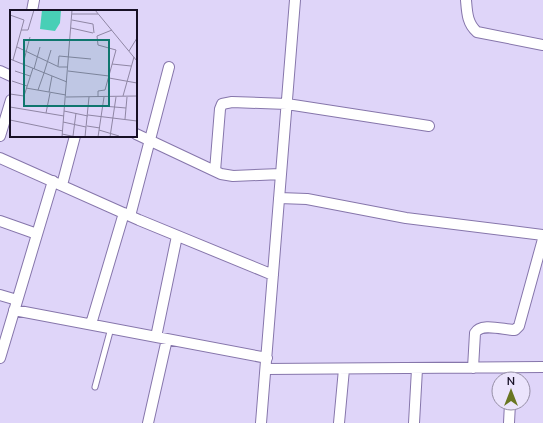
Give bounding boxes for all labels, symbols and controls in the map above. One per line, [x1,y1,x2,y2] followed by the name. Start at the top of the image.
[10,10,137,137] inset map
[491,371,531,411] north arrow
[507,374,515,388] text: N

